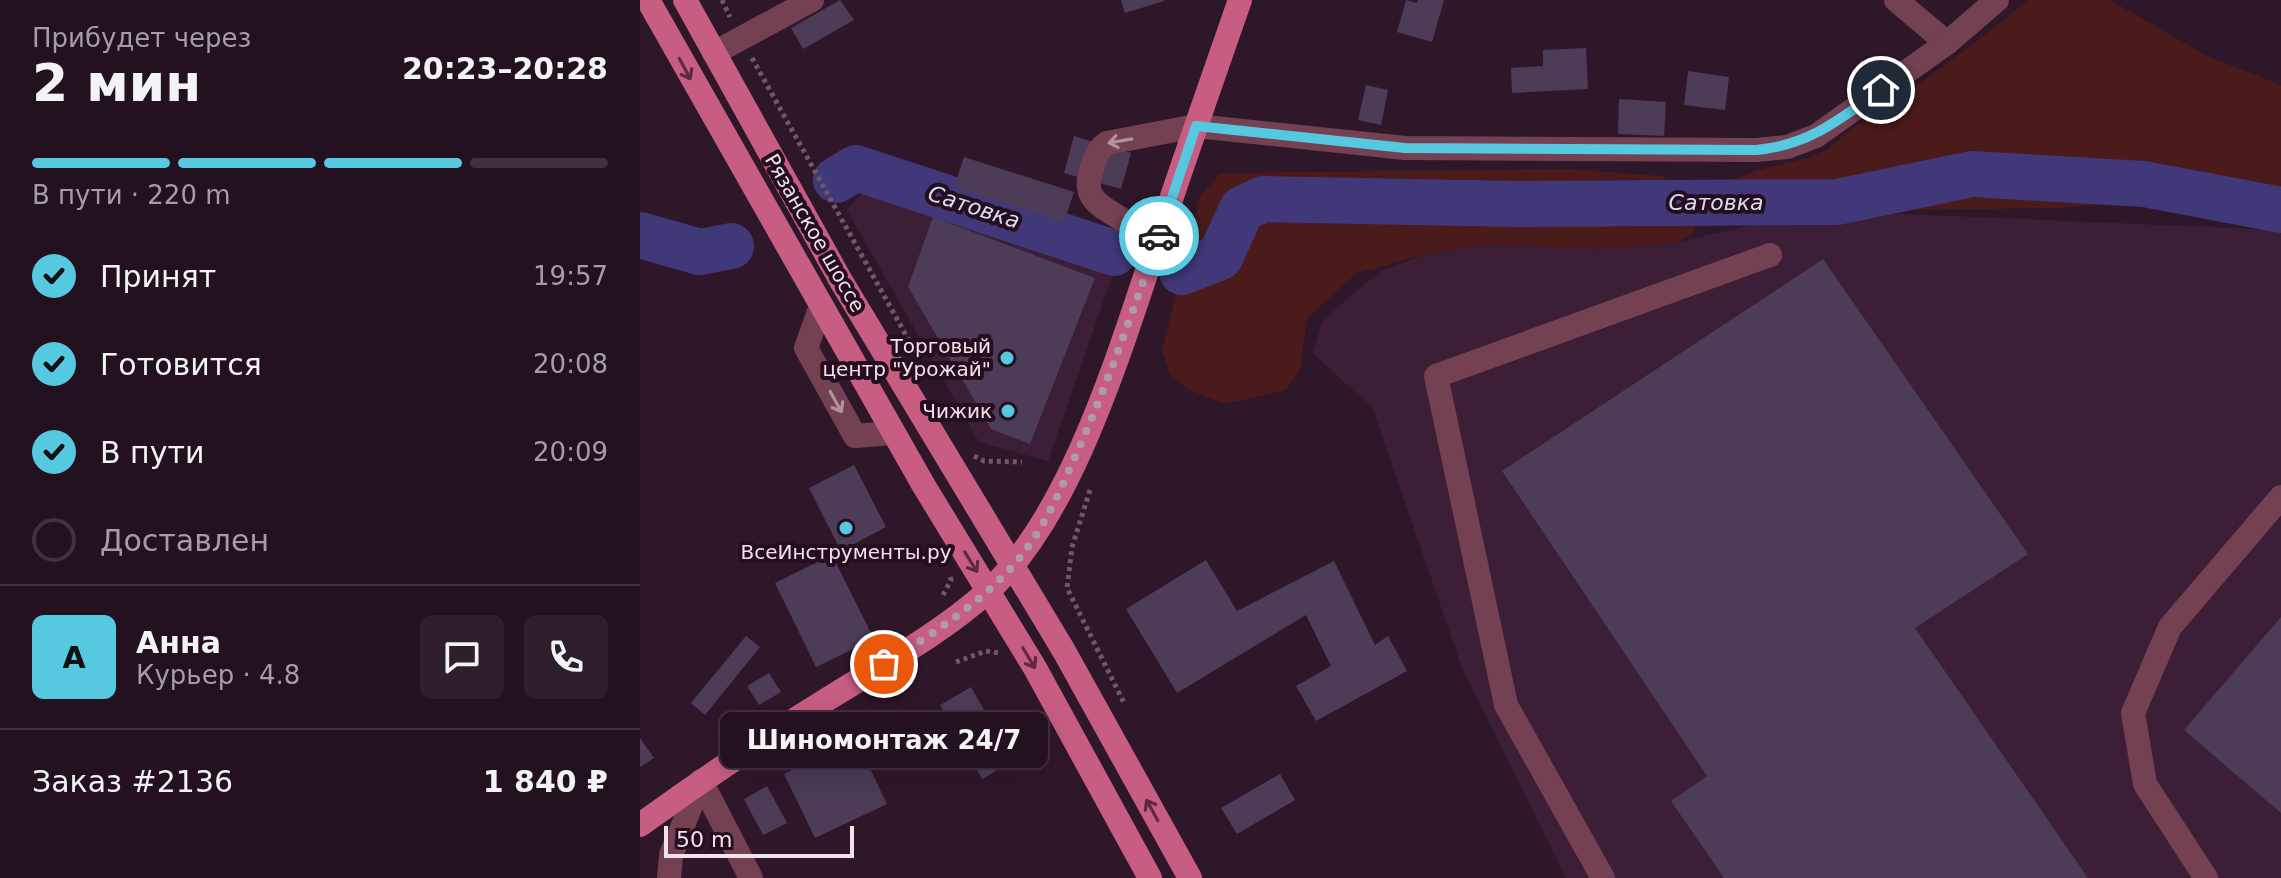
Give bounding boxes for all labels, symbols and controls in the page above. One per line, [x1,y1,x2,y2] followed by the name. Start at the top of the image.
[32,23,251,53] text: Прибудет через
[402,51,608,86] text: 20:23–20:28
[32,53,201,113] text: 2 мин
[678,56,693,80] one-way arrow
[1847,56,1915,124] pin
[1859,68,1903,112] icon: home
[1107,134,1133,149] one-way arrow
[760,150,870,316] street label: Рязанское шоссе
[32,180,231,210] text: В пути · 220 m
[925,180,1023,234] water label: Сатовка
[1669,190,1763,215] water label: Сатовка
[1119,196,1199,276] courier
[1137,214,1181,258] icon: car
[32,254,76,298] icon: check
[100,259,216,294] text: Принят
[533,261,608,291] text: 19:57
[823,334,991,381] place label: Торговый центр "Урожай"
[32,342,76,386] icon: check
[100,347,262,382] text: Готовится
[533,349,608,379] text: 20:08
[998,349,1016,367] marker: Торговый центр "Урожай"
[829,390,845,413] one-way arrow
[922,399,992,423] place label: Чижик
[999,402,1017,420] marker: Чижик
[32,430,76,474] icon: check
[100,435,204,470] text: В пути
[533,437,608,467] text: 20:09
[837,519,855,537] marker: ВсеИнструменты.ру
[100,523,269,558] text: Доставлен
[740,540,952,564] place label: ВсеИнструменты.ру
[963,550,979,573] one-way arrow
[420,615,504,699] button: chat
[524,615,608,699] button: phone
[136,625,221,660] text: Анна
[850,630,918,698] pin
[62,640,86,675] text: А
[862,642,906,686] icon: bag
[1021,646,1037,669] one-way arrow
[136,660,300,690] text: Курьер · 4.8
[720,712,1048,768] callout: Шиномонтаж 24/7
[747,725,1021,755] text: Шиномонтаж 24/7
[32,764,233,799] text: Заказ #2136
[483,764,608,799] text: 1 840 ₽
[1144,799,1160,822] one-way arrow
[664,822,854,858] scale bar
[676,827,732,852] text: 50 m

